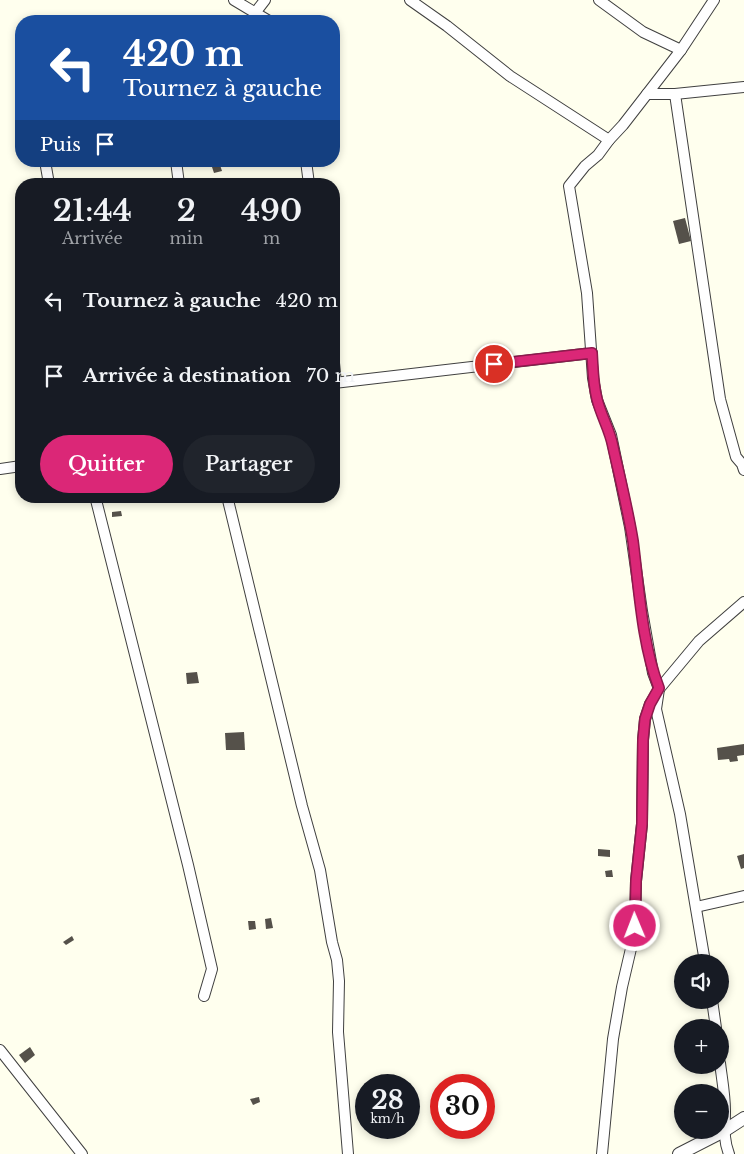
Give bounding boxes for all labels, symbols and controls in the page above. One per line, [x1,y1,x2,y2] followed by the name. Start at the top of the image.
[123,32,243,75] text: 420 m
[40,35,105,100] icon: left
[123,75,322,102] text: Tournez à gauche
[91,130,119,158] icon: arrive
[40,133,81,156] text: Puis
[53,192,132,229] text: 21:44
[177,192,196,229] text: 2
[241,192,302,229] text: 490
[62,228,123,248] text: Arrivée
[170,228,203,248] text: min
[263,228,280,248] text: m
[40,287,68,315] icon: left
[83,289,261,312] text: Tournez à gauche
[276,289,338,312] text: 420 m
[473,343,515,385] pin
[480,350,508,378] icon: arrive
[40,362,68,390] icon: arrive
[83,364,291,387] text: Arrivée à destination
[306,364,355,387] text: 70 m
[40,435,173,493] button: Quitter
[183,435,315,493] button: Partager
[608,899,660,951] position arrow
[674,954,729,1139] map controls
[674,954,729,1009] button: sound
[674,1019,729,1074] button: +
[430,1074,495,1139] speed limit sign: 30
[674,1084,729,1139] button: −
[371,1085,404,1116] text: 28
[370,1111,405,1126] text: km/h

